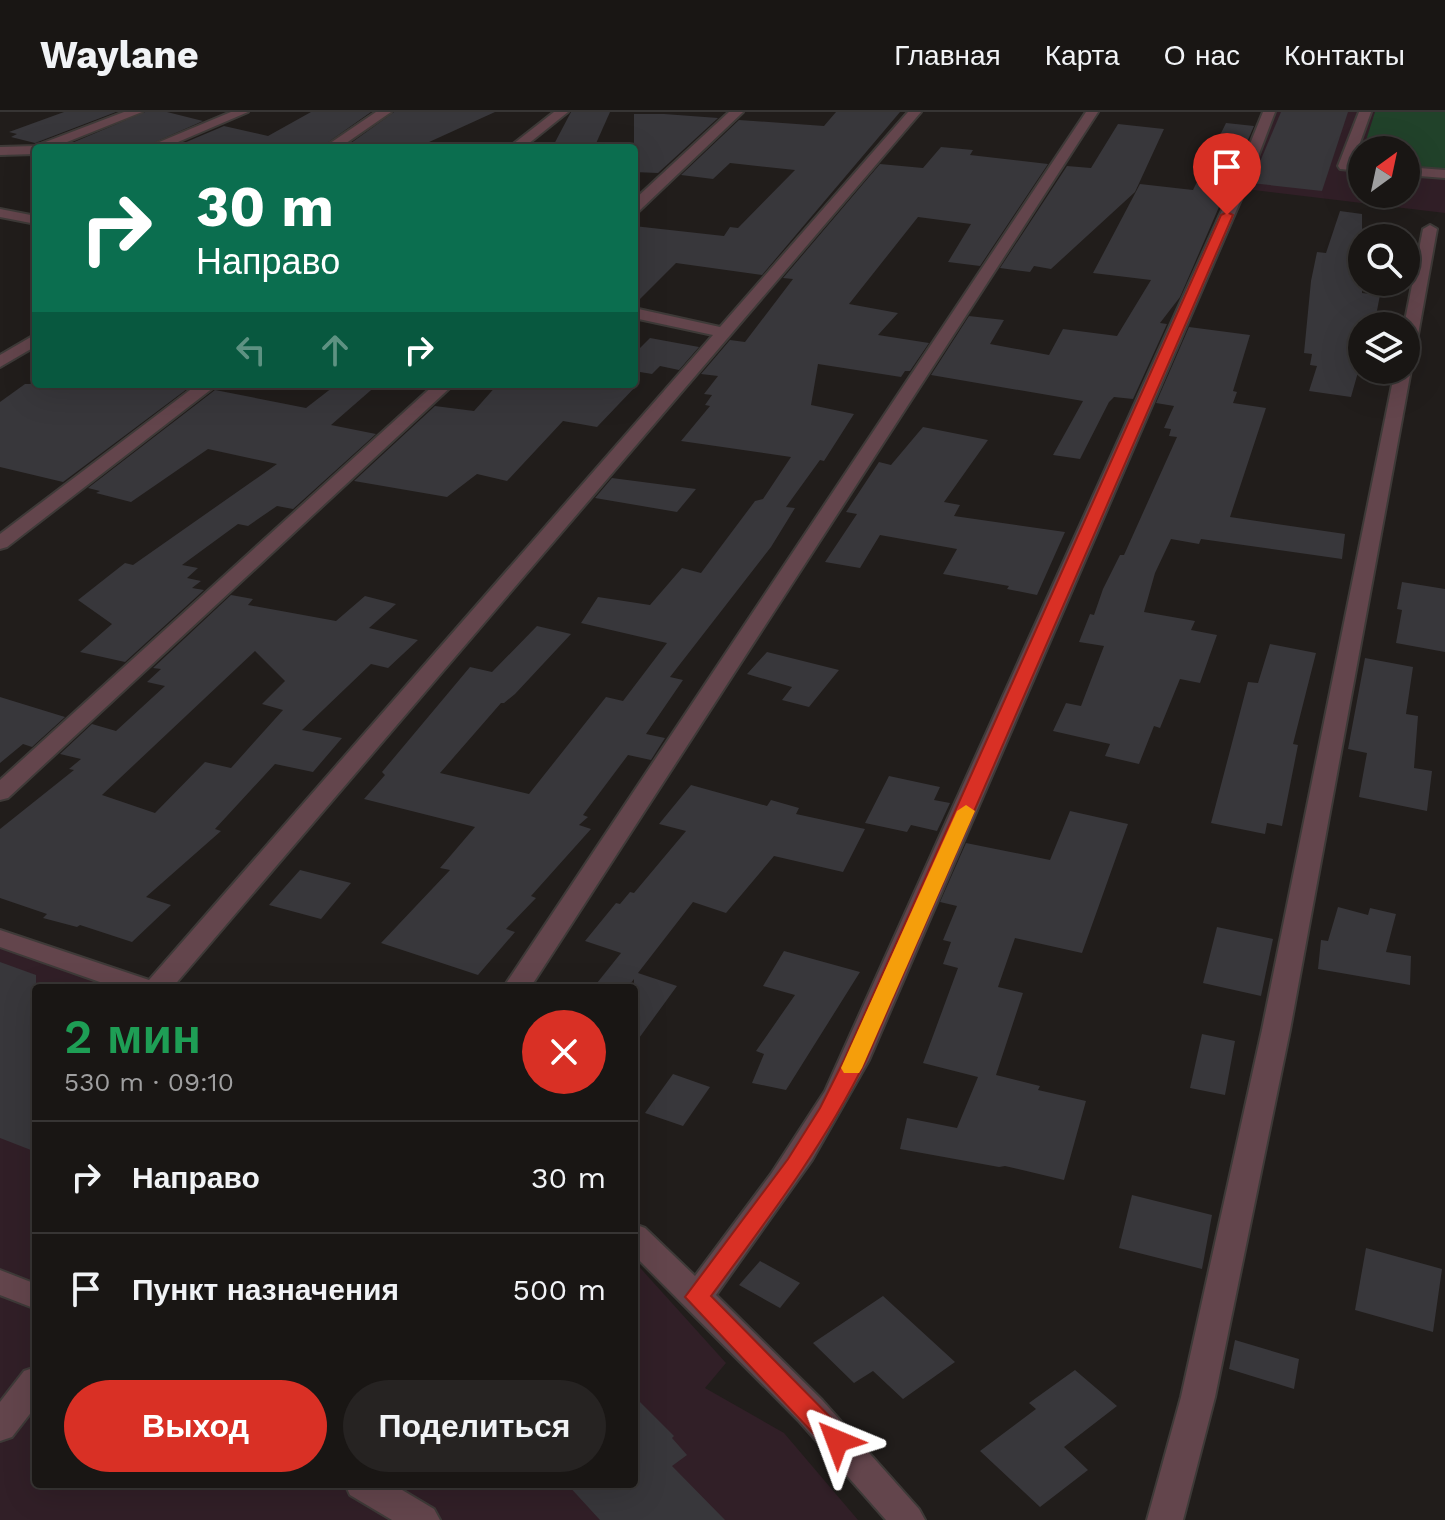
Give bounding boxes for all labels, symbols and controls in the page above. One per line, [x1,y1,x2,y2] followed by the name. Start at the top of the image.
[40,33,199,77] text: Waylane
[894,39,1001,72] text: Главная
[1045,39,1120,72] text: Карта
[1164,39,1240,72] text: О нас
[1284,39,1405,72] text: Контакты
[1193,133,1261,215] pin
[1348,136,1420,208] north arrow
[1348,136,1420,384] map controls
[1205,145,1249,189] icon: arrive
[196,174,334,240] text: 30 m
[64,176,168,280] icon: right
[1348,224,1420,296] button: search
[196,241,340,283] text: Направо
[1348,312,1420,384] button: layers
[229,328,273,372] icon: left
[313,328,357,372] icon: ahead
[397,328,441,372] icon: right
[64,1008,201,1065] text: 2 мин
[522,1010,606,1094] button: close
[64,1067,234,1097] text: 530 m · 09:10
[64,1155,108,1199] icon: right
[132,1160,260,1195] text: Направо
[531,1160,606,1195] text: 30 m
[64,1267,108,1311] icon: arrive
[132,1272,399,1307] text: Пункт назначения
[512,1272,606,1307] text: 500 m
[64,1380,327,1472] button: Выход
[343,1380,606,1472] button: Поделиться
[795,1399,879,1483] position arrow

